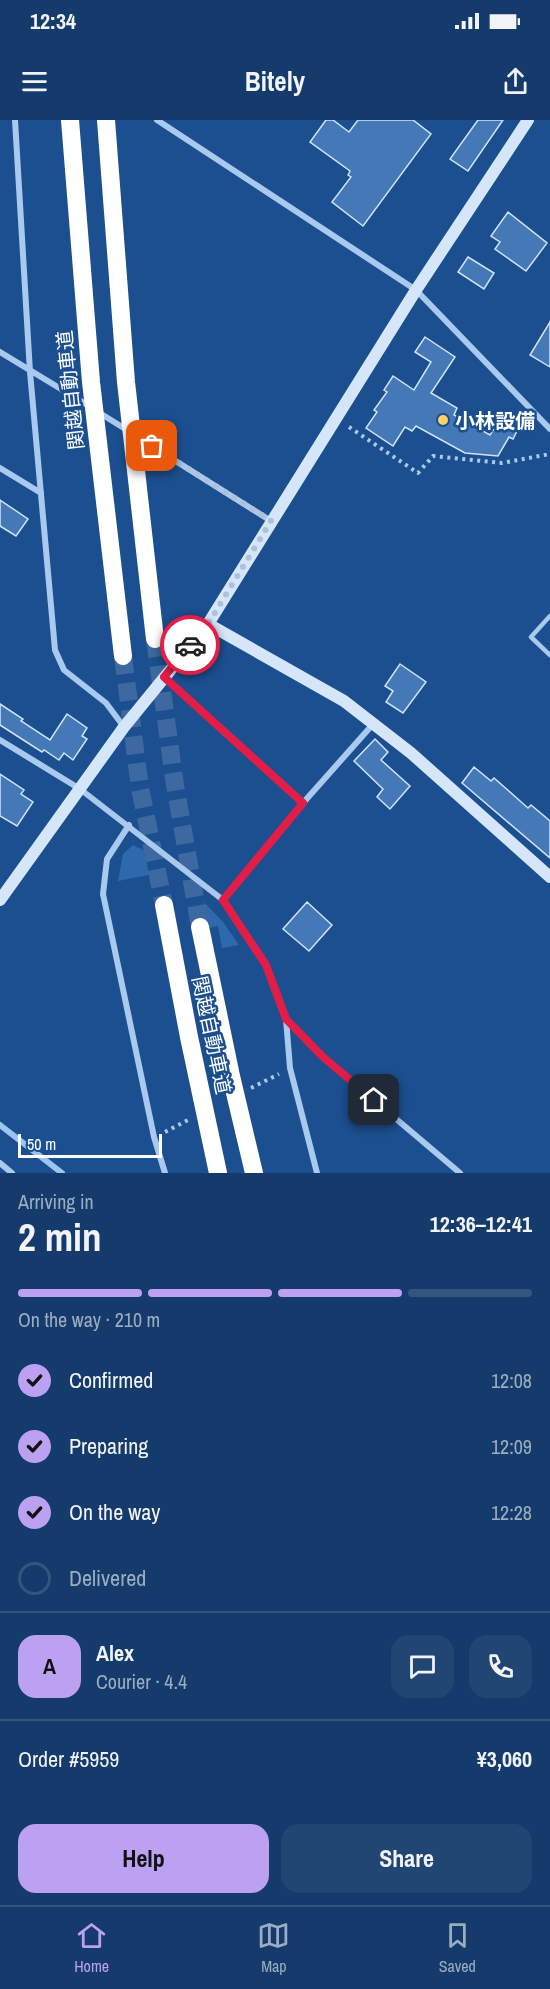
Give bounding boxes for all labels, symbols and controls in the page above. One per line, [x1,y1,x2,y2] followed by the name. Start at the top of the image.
[30,6,76,36] text: 12:34
[245,63,305,99] text: Bitely
[18,65,51,98] icon: menu
[499,65,532,98] icon: share
[50,329,90,451] street label: 関越自動車道
[455,407,535,434] place label: 小林設備
[436,413,450,427] marker: 小林設備
[126,420,177,471] pin
[135,429,168,462] icon: bag
[160,615,220,675] courier
[174,629,207,662] icon: car
[186,974,238,1096] street label: 関越自動車道
[348,1074,399,1125] pin
[357,1083,390,1116] icon: home
[18,1131,162,1158] scale bar
[27,1133,56,1155] text: 50 m
[18,1188,94,1215] text: Arriving in
[430,1209,532,1239] text: 12:36–12:41
[18,1211,102,1263] text: 2 min
[18,1306,160,1333] text: On the way · 210 m
[18,1364,51,1397] icon: check
[69,1365,153,1395] text: Confirmed
[491,1367,532,1394] text: 12:08
[18,1430,51,1463] icon: check
[69,1431,148,1461] text: Preparing
[491,1433,532,1460] text: 12:09
[18,1496,51,1529] icon: check
[69,1497,160,1527] text: On the way
[491,1499,532,1526] text: 12:28
[69,1563,146,1593] text: Delivered
[391,1635,454,1698] button: chat
[469,1635,532,1698] button: phone
[96,1638,134,1668] text: Alex
[43,1651,56,1681] text: A
[96,1668,187,1695] text: Courier · 4.4
[18,1744,119,1774] text: Order #5959
[477,1744,532,1774] text: ¥3,060
[18,1824,269,1893] button: Help
[281,1824,532,1893] button: Share
[74,1919,109,1977] tab: Home
[257,1919,290,1977] tab: Map
[439,1919,476,1977] tab: Saved

